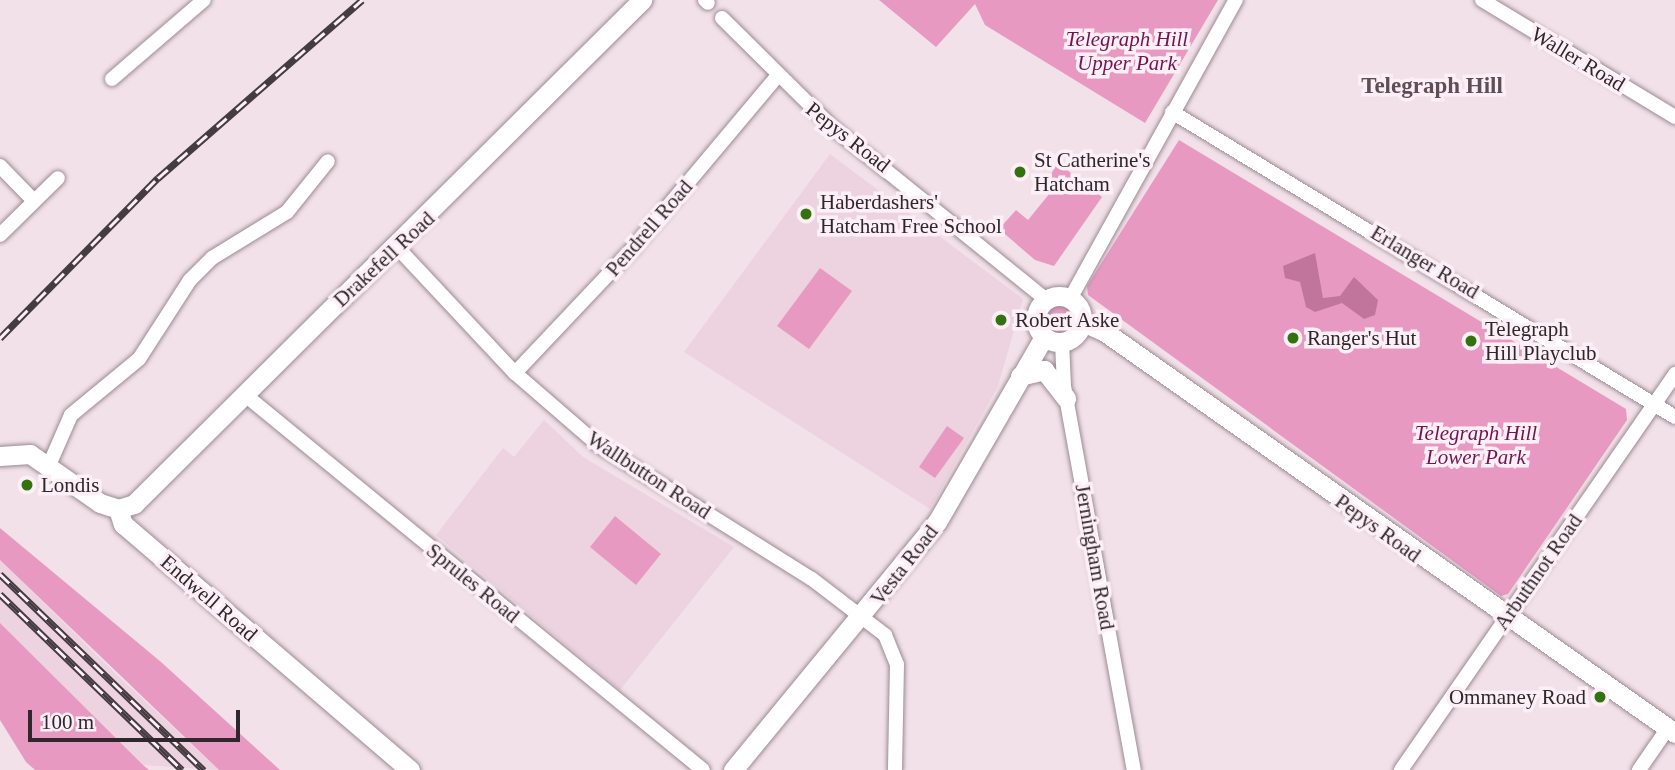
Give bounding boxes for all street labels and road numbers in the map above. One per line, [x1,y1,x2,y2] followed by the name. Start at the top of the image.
[1527,21,1629,97] street label: Waller Road
[801,96,895,178] street label: Pepys Road
[600,175,698,281] street label: Pendrell Road
[328,206,440,312] street label: Drakefell Road
[1366,220,1484,304] street label: Erlanger Road
[582,426,716,524] street label: Wallbutton Road
[1070,482,1120,632] street label: Jerningham Road
[1330,488,1426,568] street label: Pepys Road
[1489,509,1587,635] street label: Arbuthnot Road
[865,520,943,610] street label: Vesta Road
[421,538,525,628] street label: Sprules Road
[156,549,262,647] street label: Endwell Road

